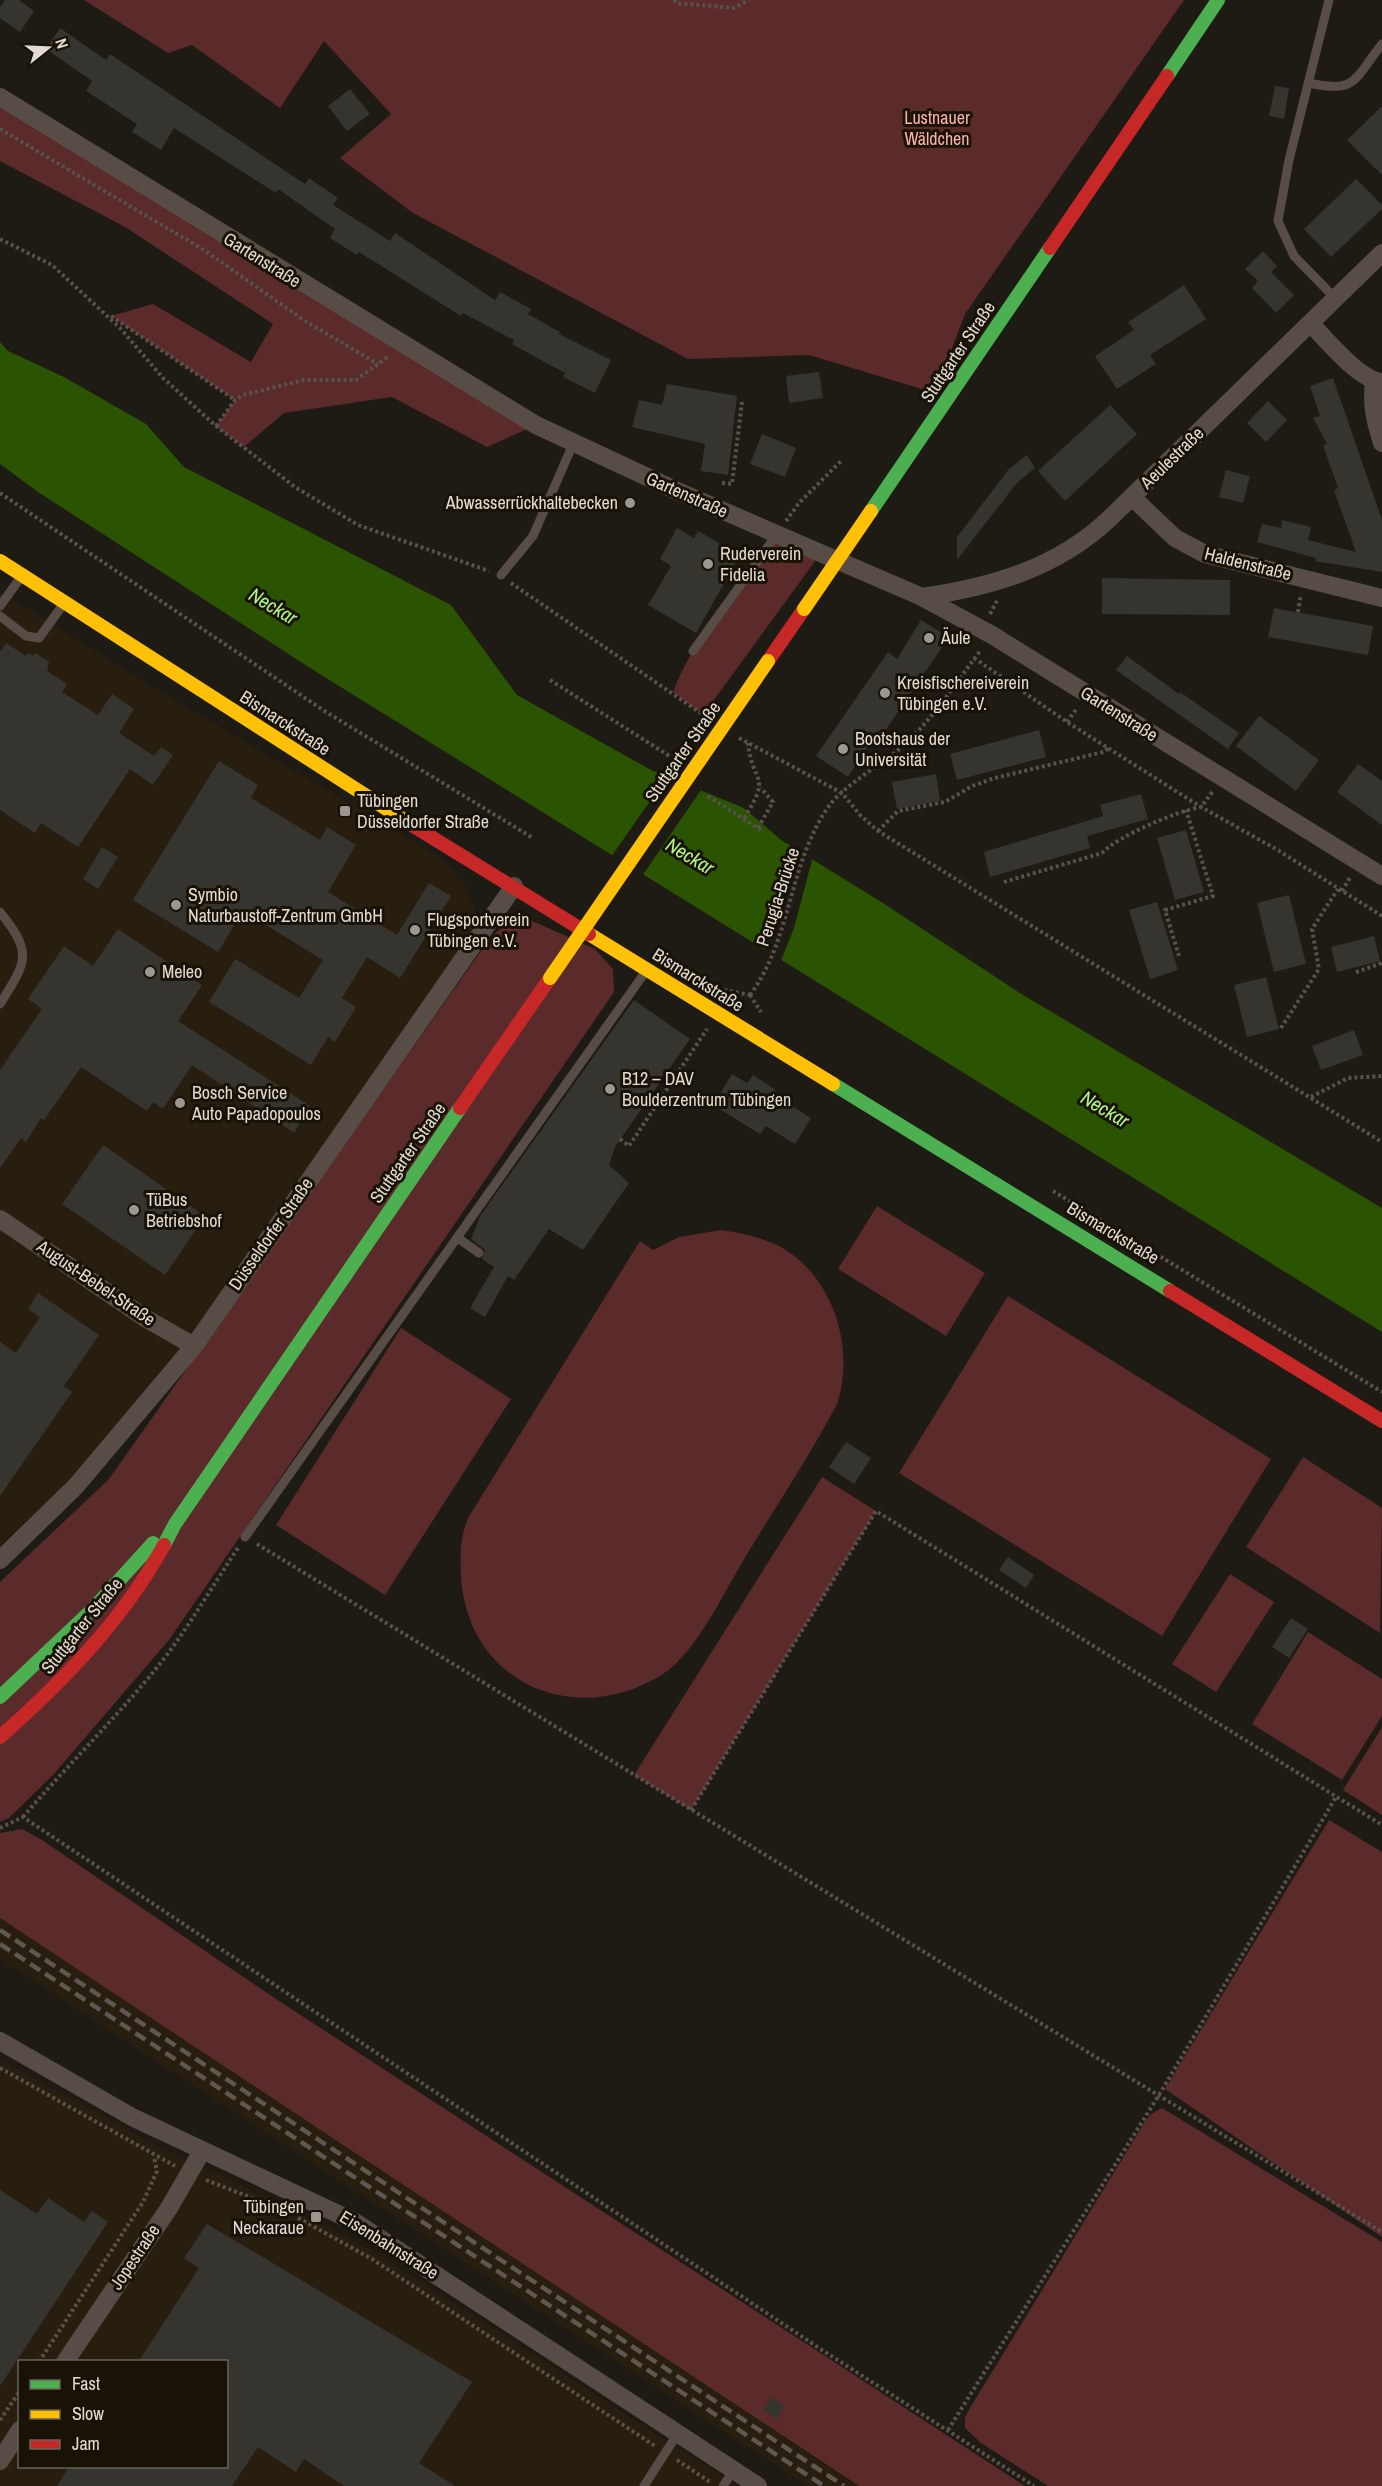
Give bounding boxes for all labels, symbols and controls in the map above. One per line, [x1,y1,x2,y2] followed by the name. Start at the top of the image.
[18,18,78,78] north arrow
[50,35,74,51] text: N
[904,105,970,151] park label: Lustnauer Wäldchen
[219,226,306,293] street label: Gartenstraße
[914,296,1001,407] street label: Stuttgarter Straße
[1134,421,1209,495] street label: Aeulestraße
[642,465,732,524] street label: Gartenstraße
[445,490,618,515] place label: Abwasserrückhaltebecken
[623,496,637,510] marker: Abwasserrückhaltebecken
[720,541,801,587] place label: Ruderverein Fidelia
[1202,541,1294,586] street label: Haldenstraße
[701,557,715,571] marker: Ruderverein Fidelia
[244,581,303,631] water label: Neckar
[940,625,971,650] place label: Äule
[922,631,936,645] marker: Äule
[897,670,1029,716] place label: Kreisfischereiverein Tübingen e.V.
[1076,680,1163,747] street label: Gartenstraße
[235,684,335,761] street label: Bismarckstraße
[878,686,892,700] marker: Kreisfischereiverein Tübingen e.V.
[639,696,726,807] street label: Stuttgarter Straße
[855,726,950,772] place label: Bootshaus der Universität
[836,742,850,756] marker: Bootshaus der Universität
[357,788,489,834] place label: Tübingen Düsseldorfer Straße
[338,804,352,818] marker: Tübingen Düsseldorfer Straße
[661,831,720,881] water label: Neckar
[750,844,805,949] street label: Perugia-Brücke
[188,882,383,928] place label: Symbio Naturbaustoff-Zentrum GmbH
[169,898,183,912] marker: Symbio Naturbaustoff-Zentrum GmbH
[427,907,530,953] place label: Flugsportverein Tübingen e.V.
[408,923,422,937] marker: Flugsportverein Tübingen e.V.
[648,942,749,1018] street label: Bismarckstraße
[162,959,202,984] place label: Meleo
[143,965,157,979] marker: Meleo
[622,1066,791,1112] place label: B12 – DAV Boulderzentrum Tübingen
[191,1080,321,1126] place label: Bosch Service Auto Papadopoulos
[603,1082,617,1096] marker: B12 – DAV Boulderzentrum Tübingen
[1076,1084,1135,1134] water label: Neckar
[173,1096,187,1110] marker: Bosch Service Auto Papadopoulos
[364,1097,451,1208] street label: Stuttgarter Straße
[222,1172,319,1295] street label: Düsseldorfer Straße
[146,1187,222,1233] place label: TüBus Betriebshof
[1063,1195,1164,1270] street label: Bismarckstraße
[127,1203,141,1217] marker: TüBus Betriebshof
[31,1233,160,1331] street label: August-Bebel-Straße
[35,1572,128,1679] street label: Stuttgarter Straße
[233,2194,304,2240] place label: Tübingen Neckaraue
[335,2204,444,2285] street label: Eisenbahnstraße
[309,2210,323,2224] marker: Tübingen Neckaraue
[104,2219,166,2294] street label: Jopestraße
[18,2360,228,2468] legend
[72,2371,100,2396] text: Fast
[72,2401,104,2426] text: Slow
[72,2431,100,2456] text: Jam

